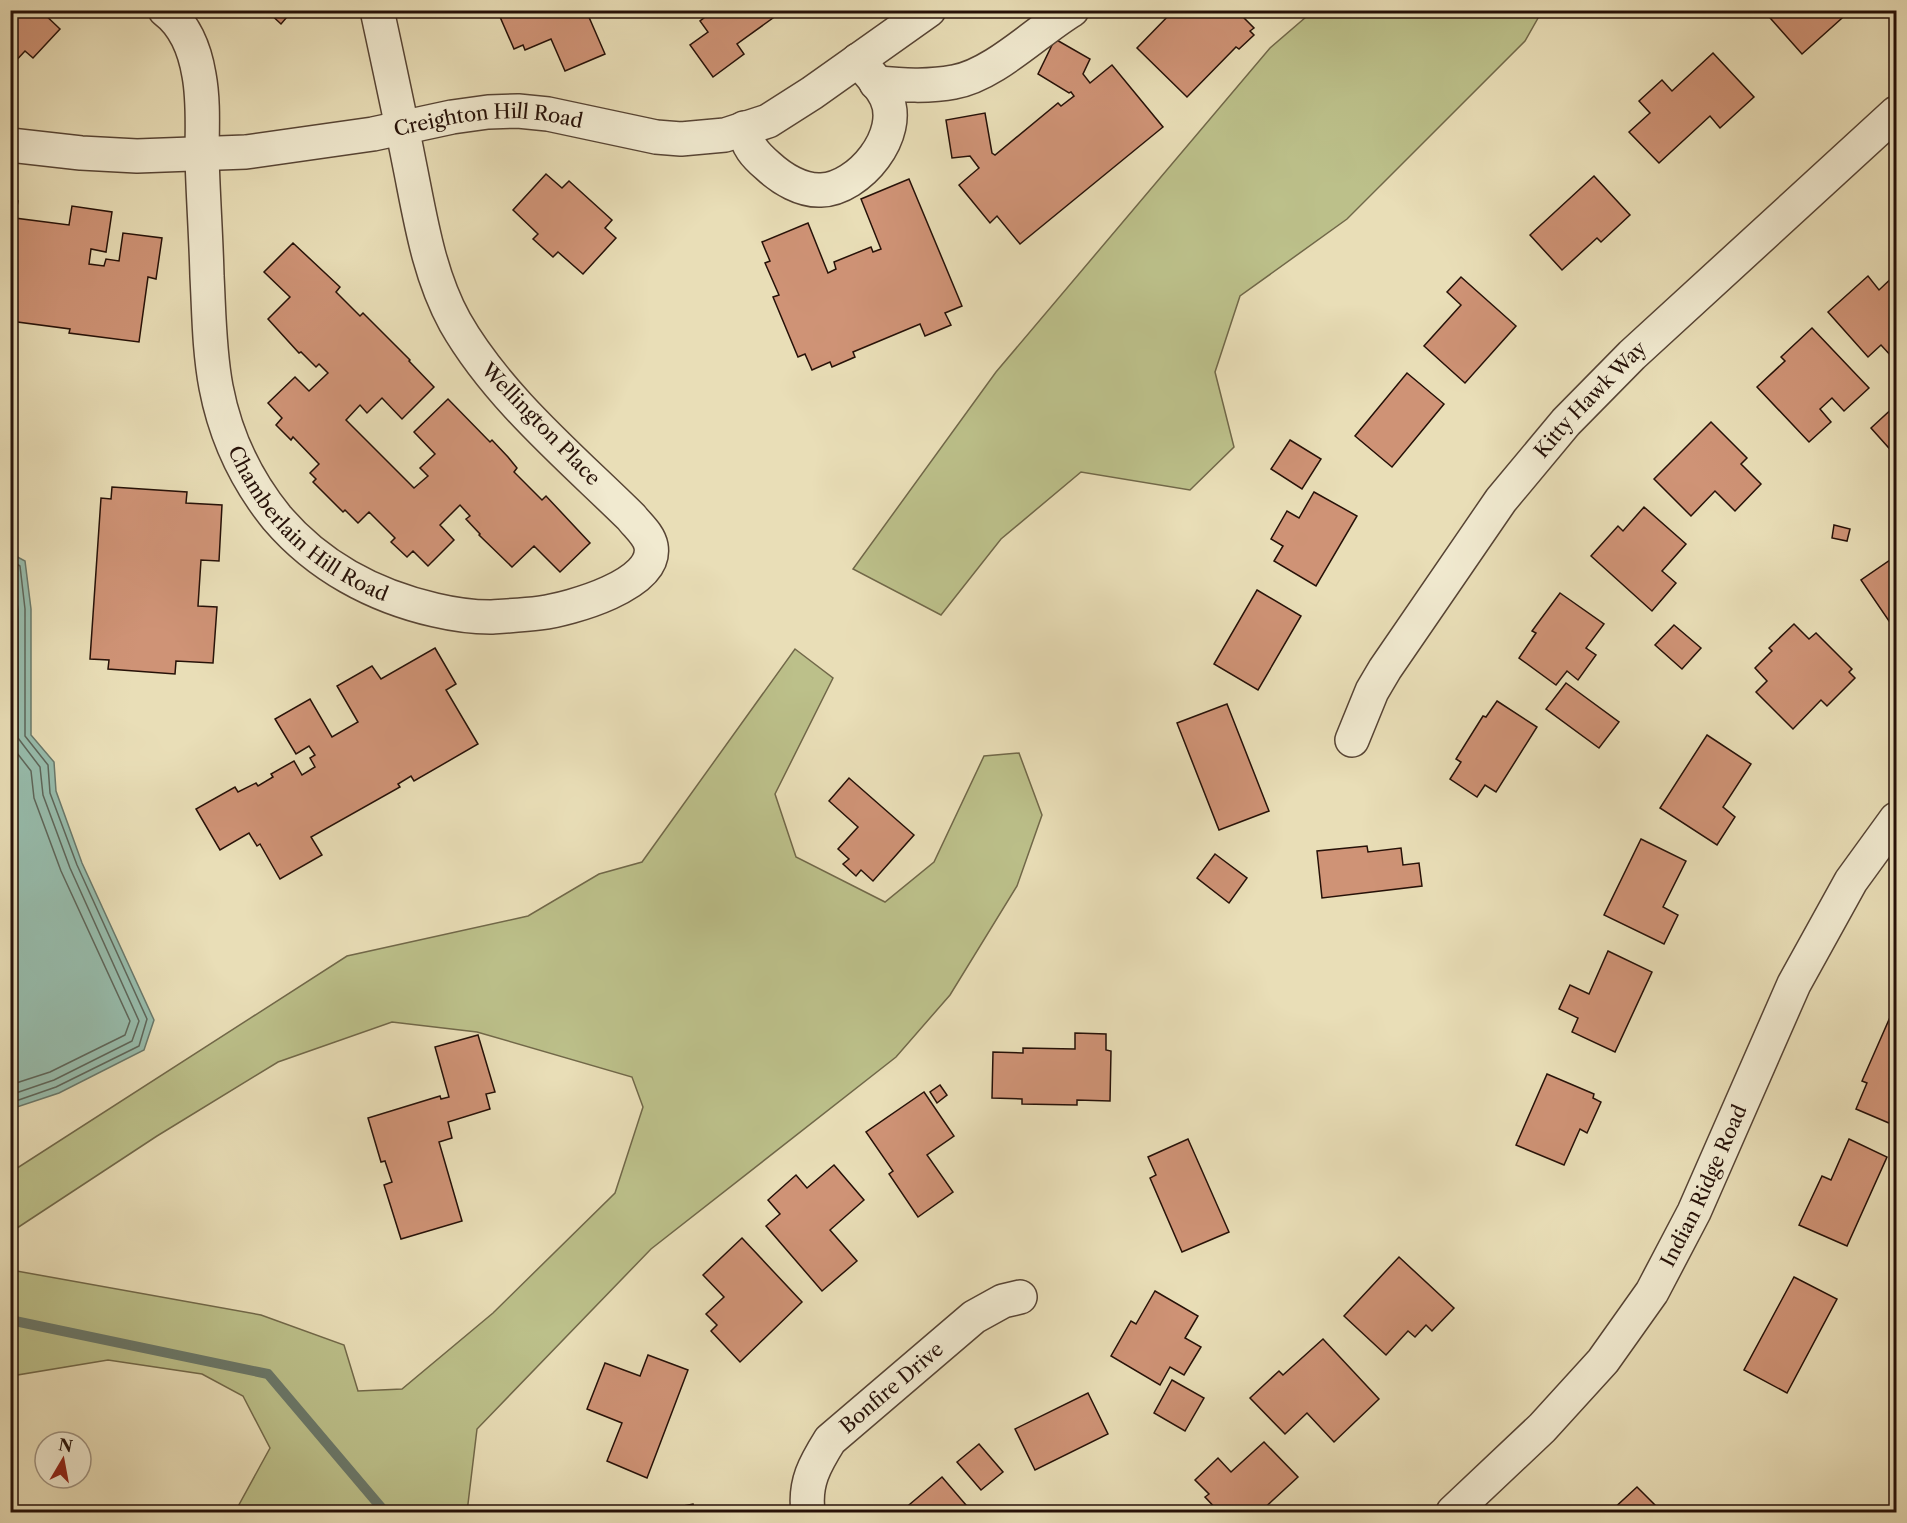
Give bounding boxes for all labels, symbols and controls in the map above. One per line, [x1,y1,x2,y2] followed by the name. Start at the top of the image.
[392,99,585,141] street label: Creighton Hill Road
[1529,335,1652,463] street label: Kitty Hawk Way
[476,357,606,490] street label: Wellington Place
[223,442,392,606] street label: Chamberlain Hill Road
[1655,1101,1752,1271] street label: Indian Ridge Road
[835,1337,948,1438] street label: Bonfire Drive
[33,1430,93,1490] north arrow
[57,1434,74,1456] text: N

